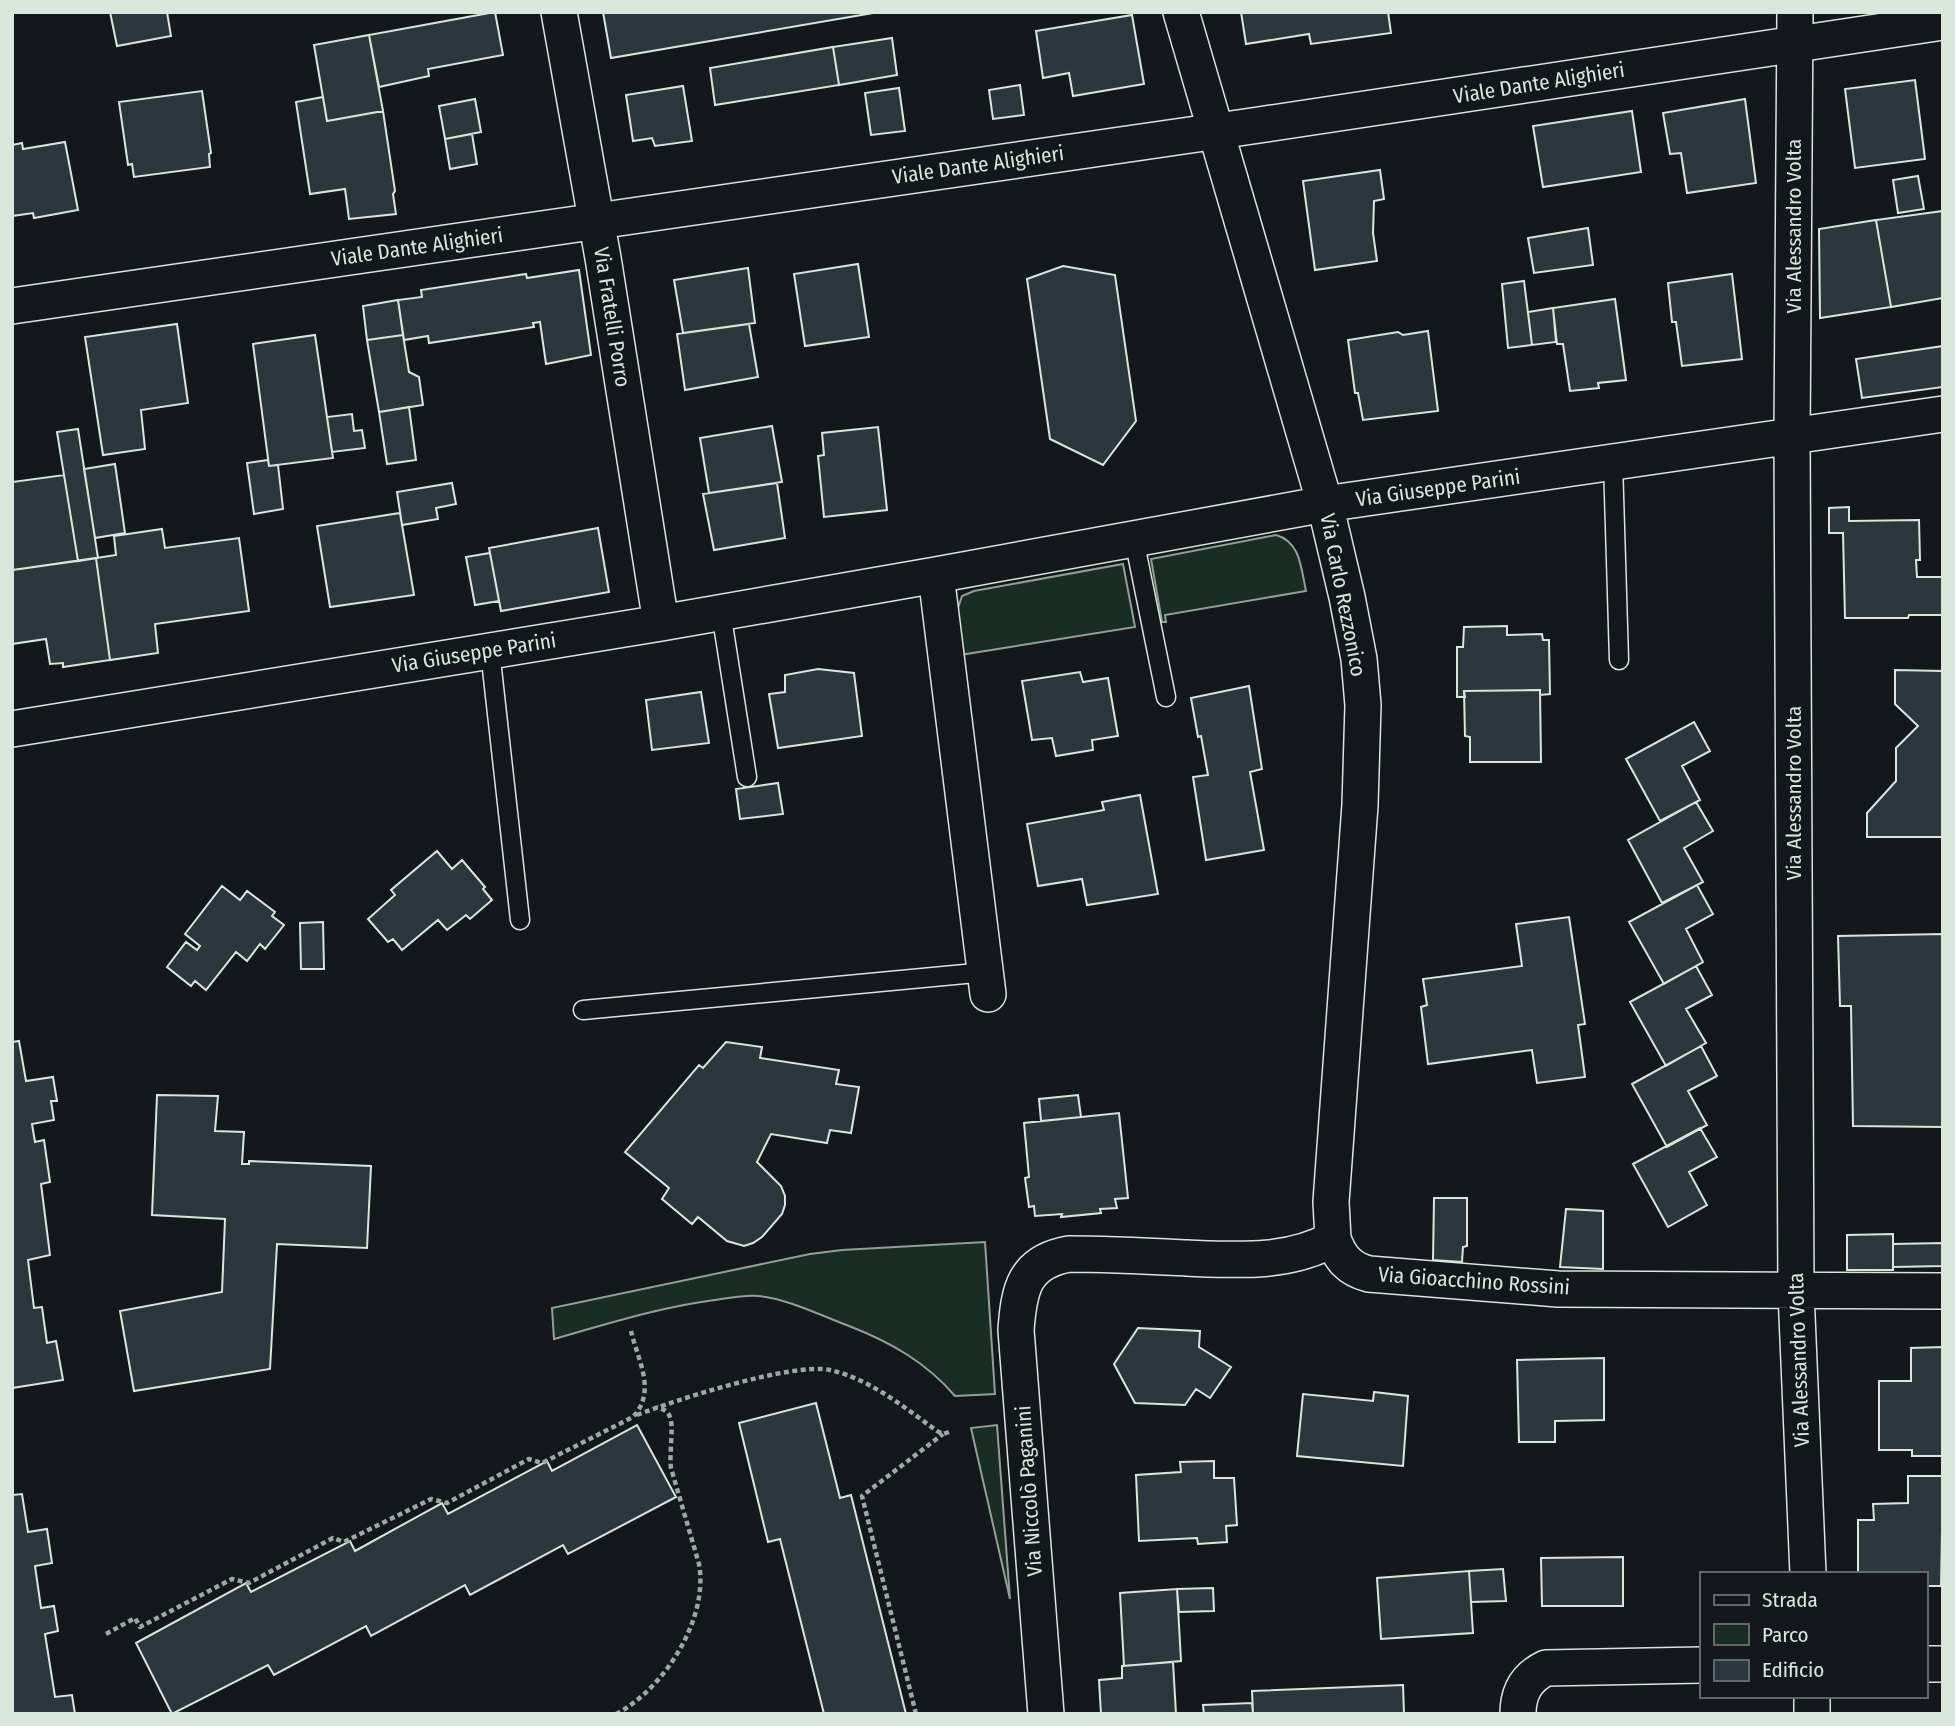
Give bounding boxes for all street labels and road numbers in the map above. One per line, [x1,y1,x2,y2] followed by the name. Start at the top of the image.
[1451,57,1627,109] street label: Viale Dante Alighieri
[1781,139,1807,313] street label: Via Alessandro Volta
[890,140,1066,190] street label: Viale Dante Alighieri
[329,222,505,272] street label: Viale Dante Alighieri
[588,245,636,389] street label: Via Fratelli Porro
[1354,464,1522,512] street label: Via Giuseppe Parini
[1314,511,1372,679] street label: Via Carlo Rezzonico
[390,627,558,679] street label: Via Giuseppe Parini
[1781,706,1807,880] street label: Via Alessandro Volta
[1377,1261,1571,1301] street label: Via Gioacchino Rossini
[1783,1272,1815,1448] street label: Via Alessandro Volta
[1010,1405,1048,1577] street label: Via Niccolò Paganini

